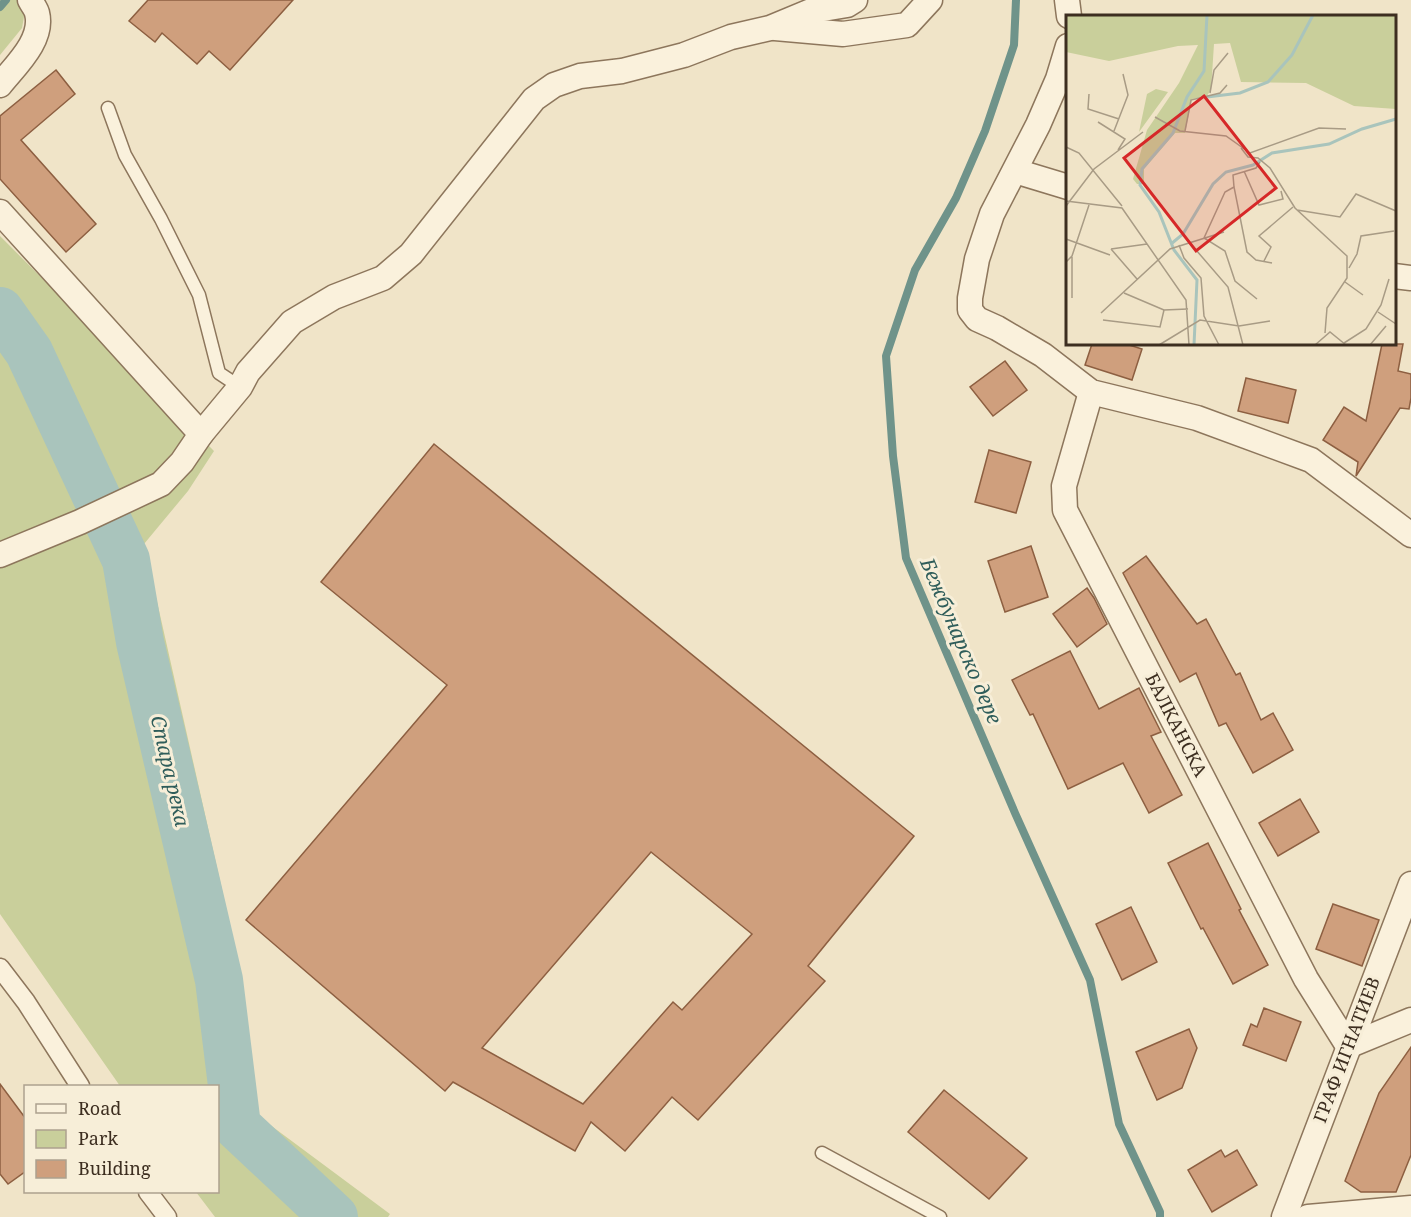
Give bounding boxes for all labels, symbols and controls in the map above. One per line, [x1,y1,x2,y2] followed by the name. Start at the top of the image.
[1066,15,1396,345] inset map
[914,553,1009,728] water label: Бежбунарско дере
[1140,669,1213,781] street label: БАЛКАНСКА
[145,713,196,829] water label: Стара река
[1307,973,1385,1126] street label: ГРАФ ИГНАТИЕВ
[24,1085,219,1193] legend
[78,1096,121,1120] text: Road
[78,1126,118,1150] text: Park
[78,1156,151,1180] text: Building

